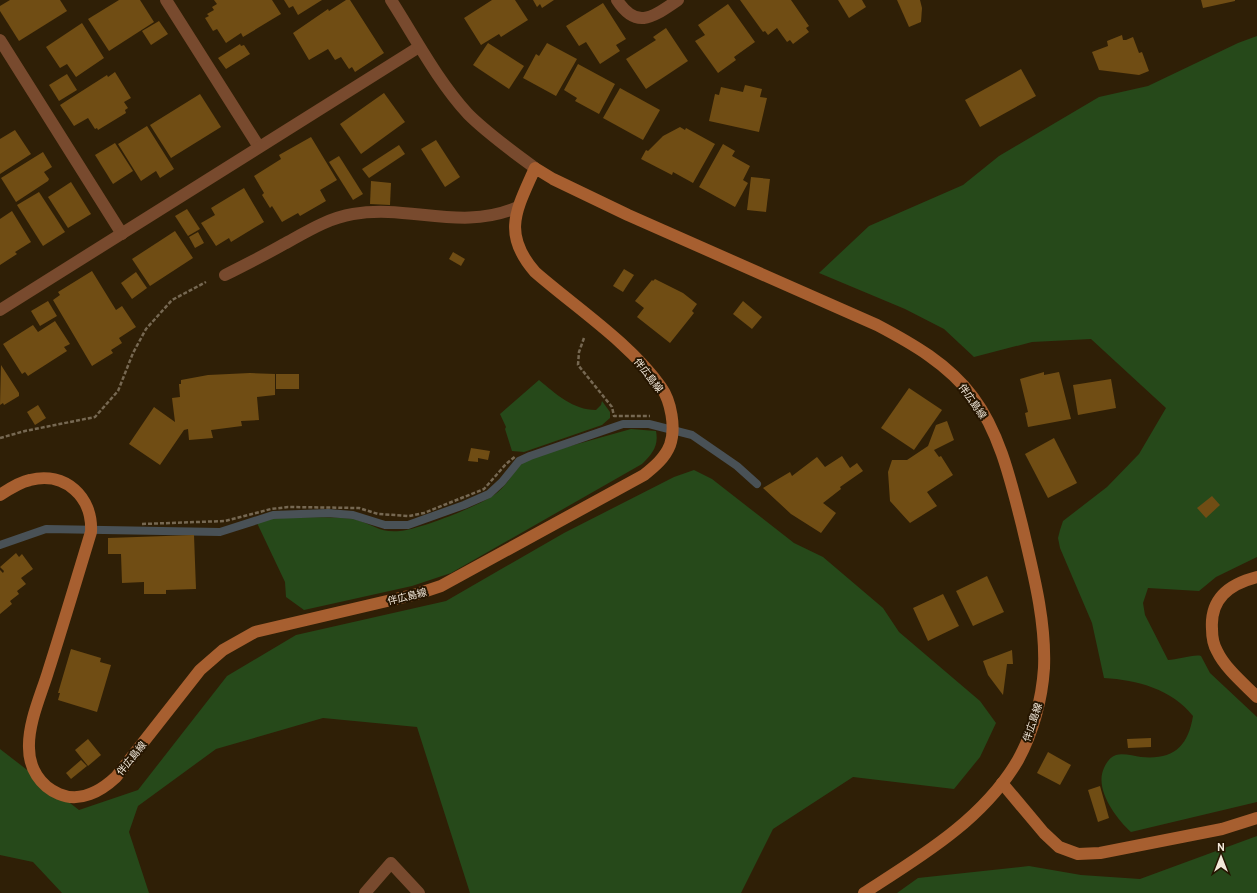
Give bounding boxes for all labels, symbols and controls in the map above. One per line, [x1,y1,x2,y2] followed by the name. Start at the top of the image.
[630,356,665,396] street label: 伴広島線
[955,382,989,422] street label: 伴広島線
[386,586,428,609] street label: 伴広島線
[1021,701,1046,743] street label: 伴広島線
[115,739,150,779] street label: 伴広島線
[1201,837,1241,877] north arrow
[1217,841,1225,855] text: N

